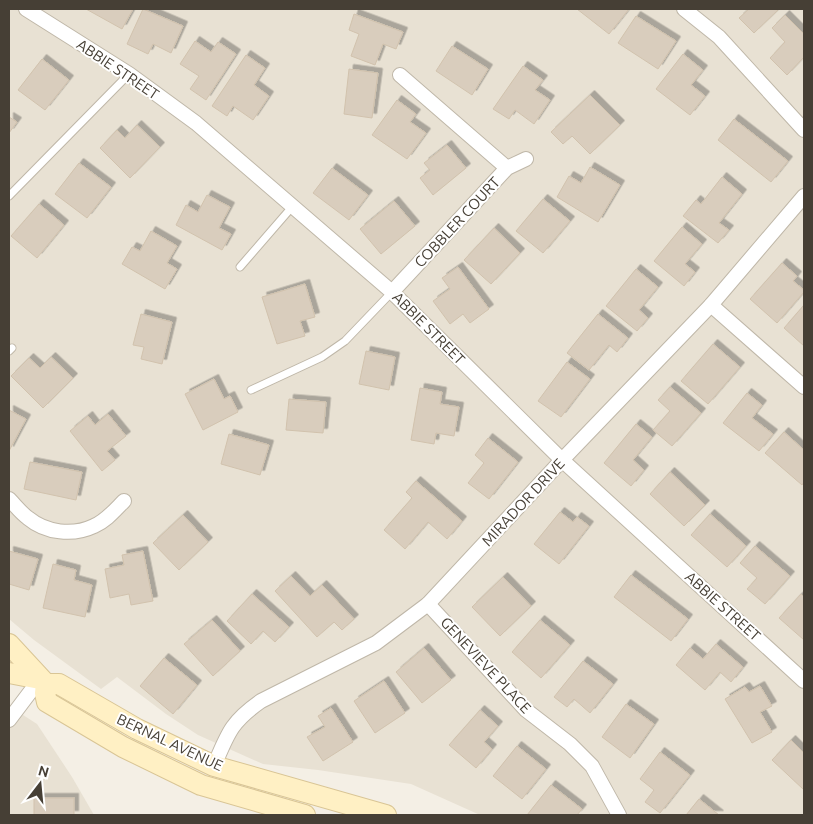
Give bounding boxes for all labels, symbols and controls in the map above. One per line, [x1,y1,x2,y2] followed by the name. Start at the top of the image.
[74,35,163,103] street label: ABBIE STREET
[411,173,504,271] street label: COBBLER COURT
[389,288,469,368] street label: ABBIE STREET
[478,455,568,549] street label: MIRADOR DRIVE
[682,568,765,645] street label: ABBIE STREET
[437,614,535,716] street label: GENEVIEVE PLACE
[114,710,226,774] street label: BERNAL AVENUE
[15,759,65,809] north arrow
[36,762,51,781] text: N

